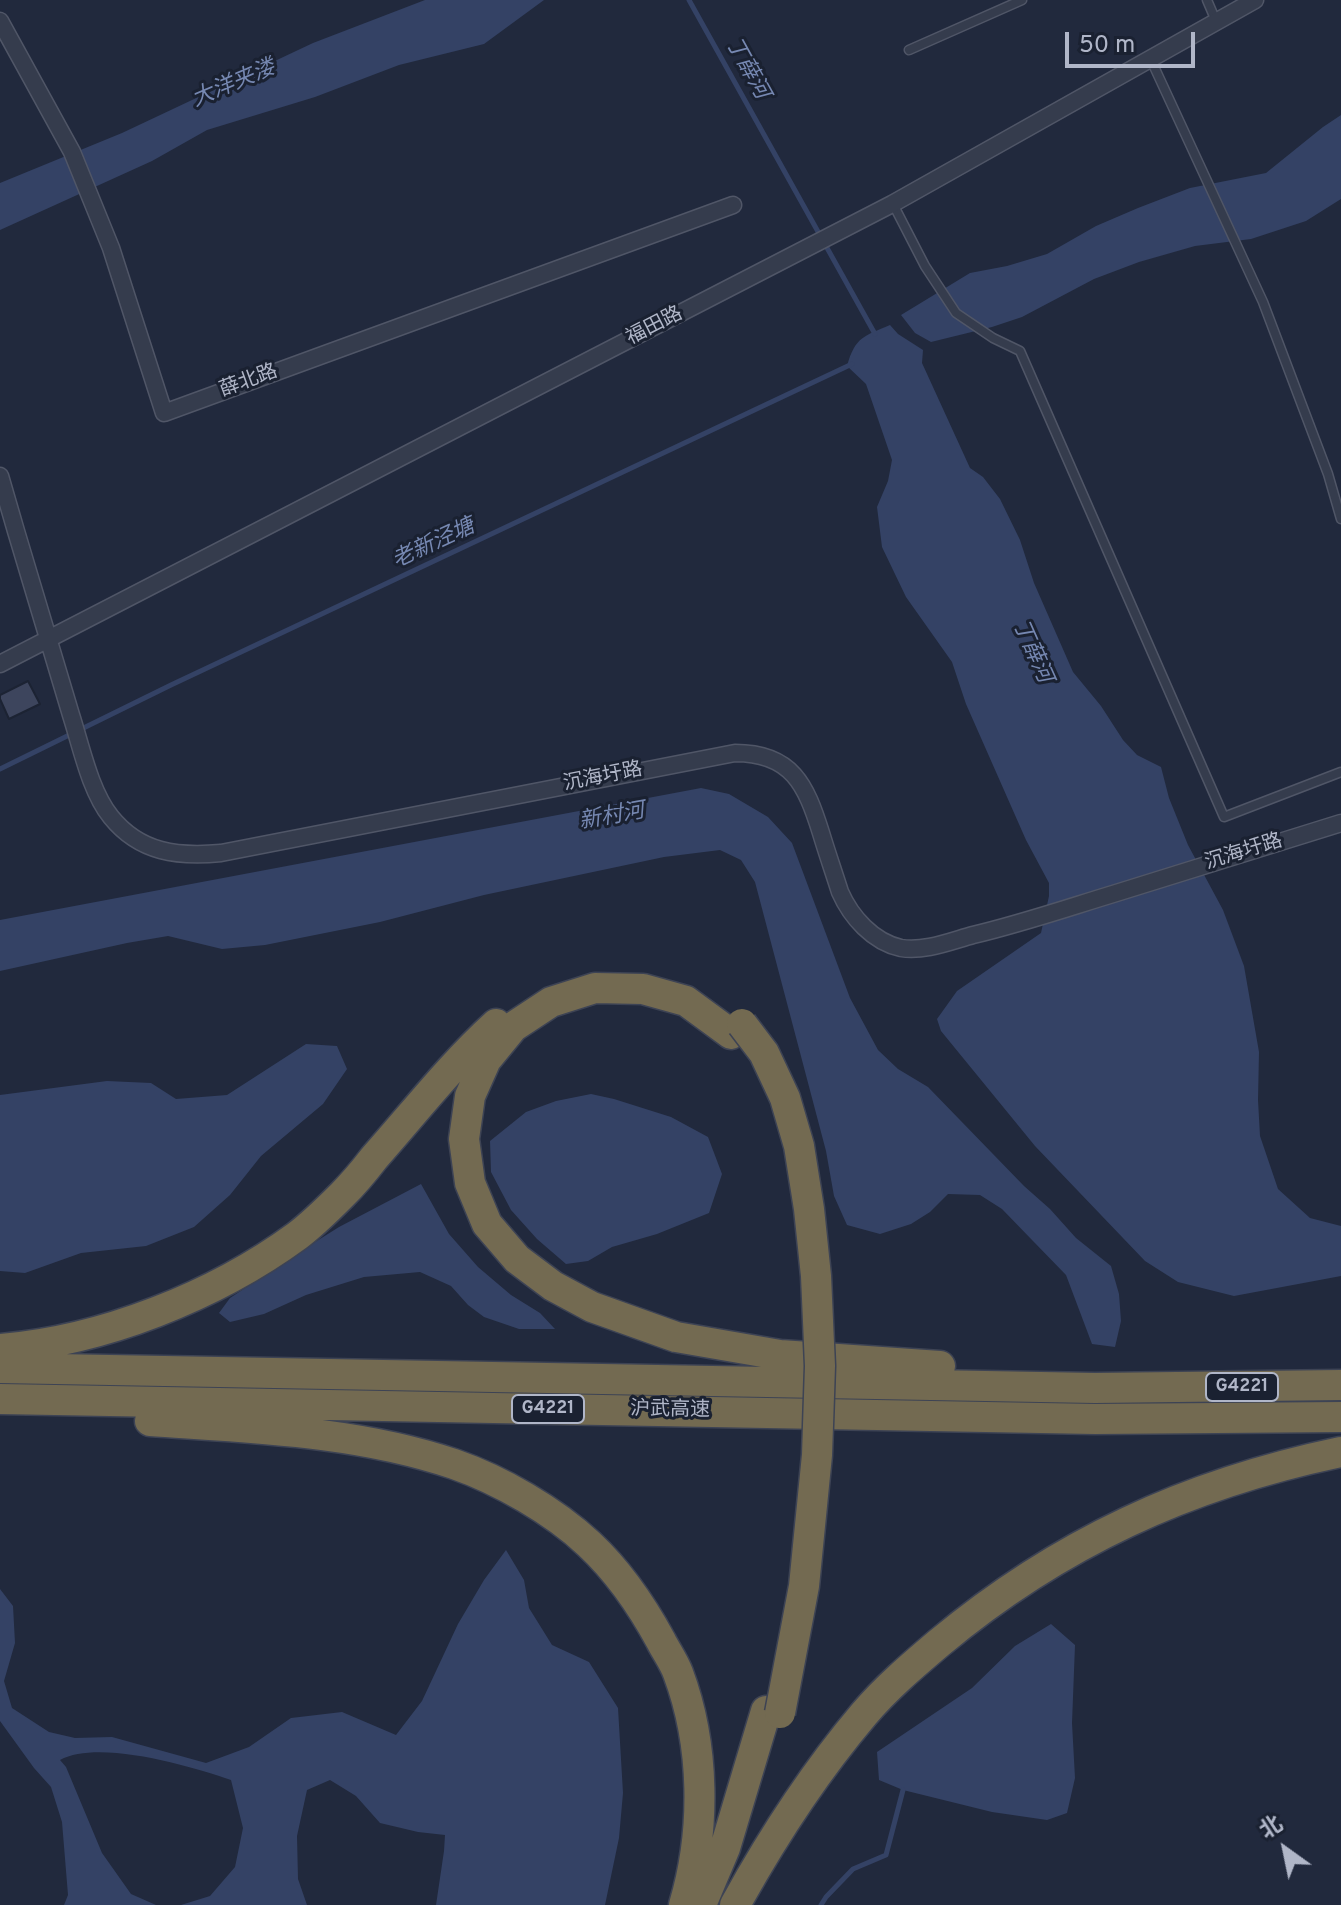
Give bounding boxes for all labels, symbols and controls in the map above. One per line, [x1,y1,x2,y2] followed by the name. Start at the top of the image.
[1069,16,1199,66] scale bar
[1079,31,1135,61] text: 50 m
[718,34,774,104] water label: 丁薛河
[188,56,280,114] water label: 大洋夹溇
[623,303,687,351] street label: 福田路
[217,360,281,404] street label: 薛北路
[389,514,479,576] water label: 老新泾塘
[1006,616,1056,688] water label: 丁薛河
[561,759,645,797] street label: 沉海圩路
[577,799,647,837] water label: 新村河
[1202,830,1286,876] street label: 沉海圩路
[1206,1373,1278,1401] road number: G4221
[512,1395,584,1423] road number: G4221
[630,1398,710,1424] street label: 沪武高速
[1245,1809,1325,1889] north arrow
[1255,1811,1288,1846] text: 北

